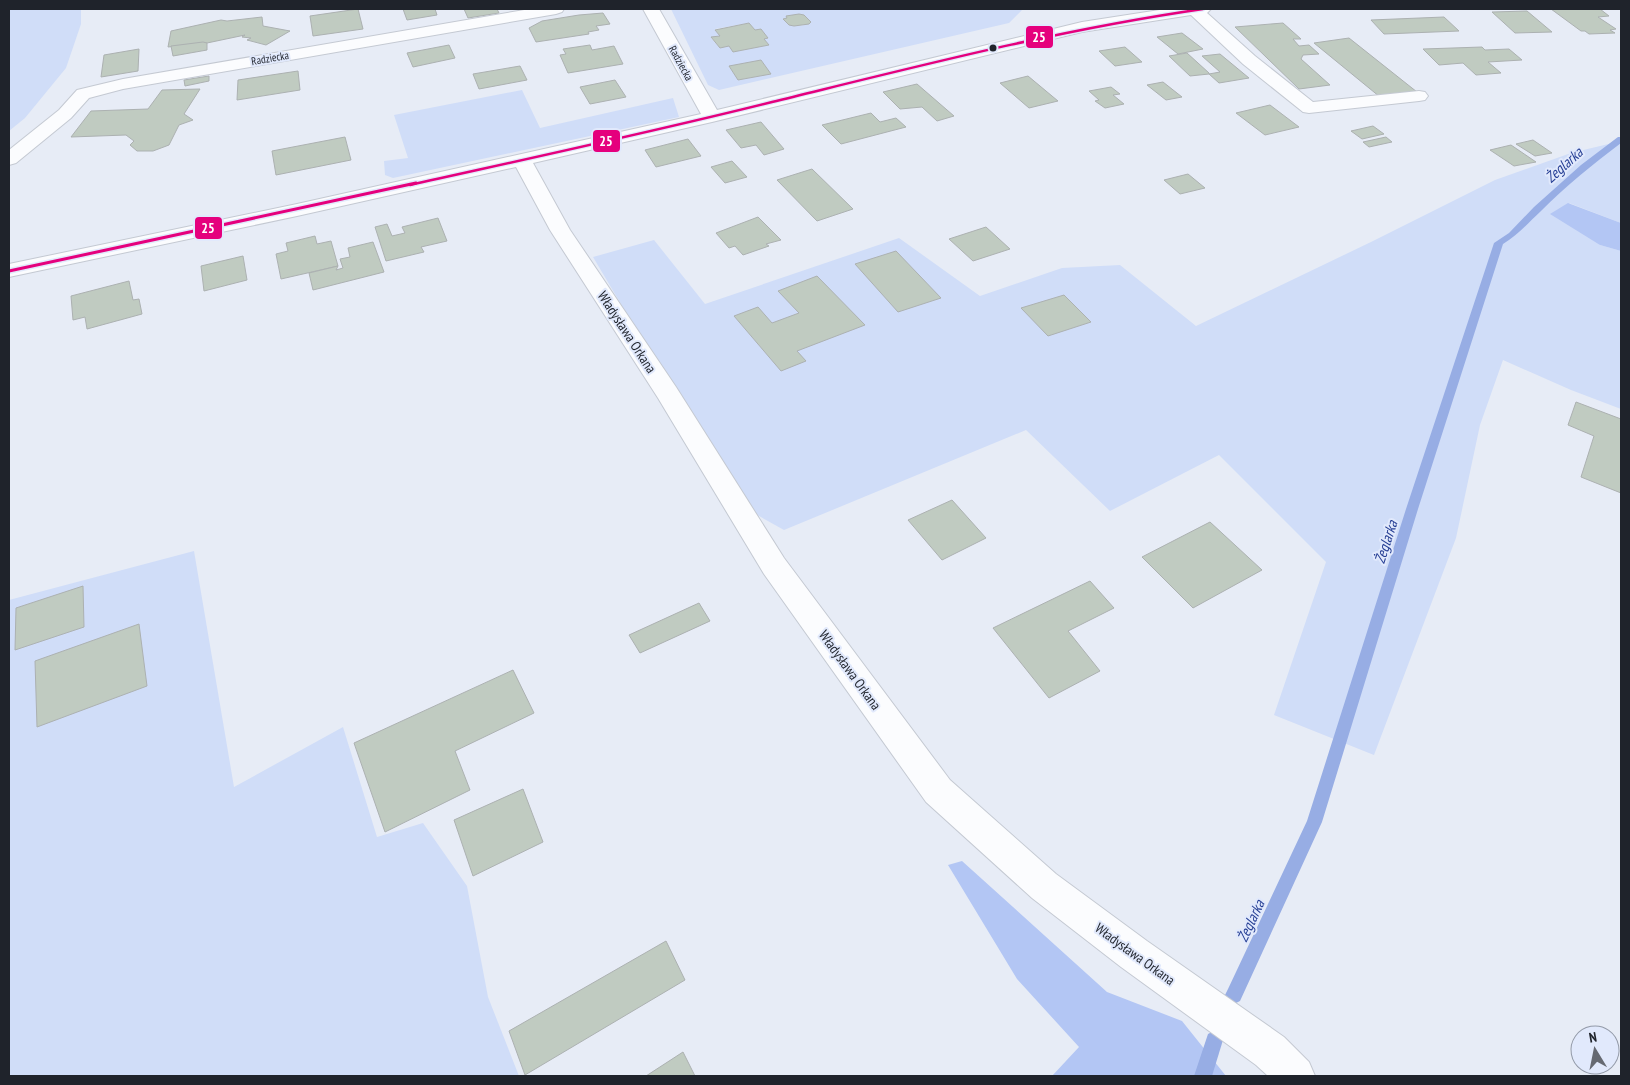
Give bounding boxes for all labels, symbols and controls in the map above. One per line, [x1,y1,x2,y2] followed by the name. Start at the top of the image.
[1025,25,1054,49] line badge: 25
[1032,28,1046,46] text: 25
[666,43,696,83] street label: Radziecka
[988,43,998,53] unlabelled marker
[250,48,290,68] street label: Radziecka
[592,129,621,153] line badge: 25
[599,132,613,150] text: 25
[1541,142,1587,186] water label: Żeglarka
[194,216,223,240] line badge: 25
[201,219,215,237] text: 25
[594,288,660,376] street label: Władysława Orkana
[1370,517,1402,566] water label: Żeglarka
[815,627,885,713] street label: Władysława Orkana
[1233,896,1269,945] water label: Żeglarka
[1092,919,1178,989] street label: Władysława Orkana
[1570,1025,1620,1075] north arrow
[1587,1028,1598,1047] text: N

